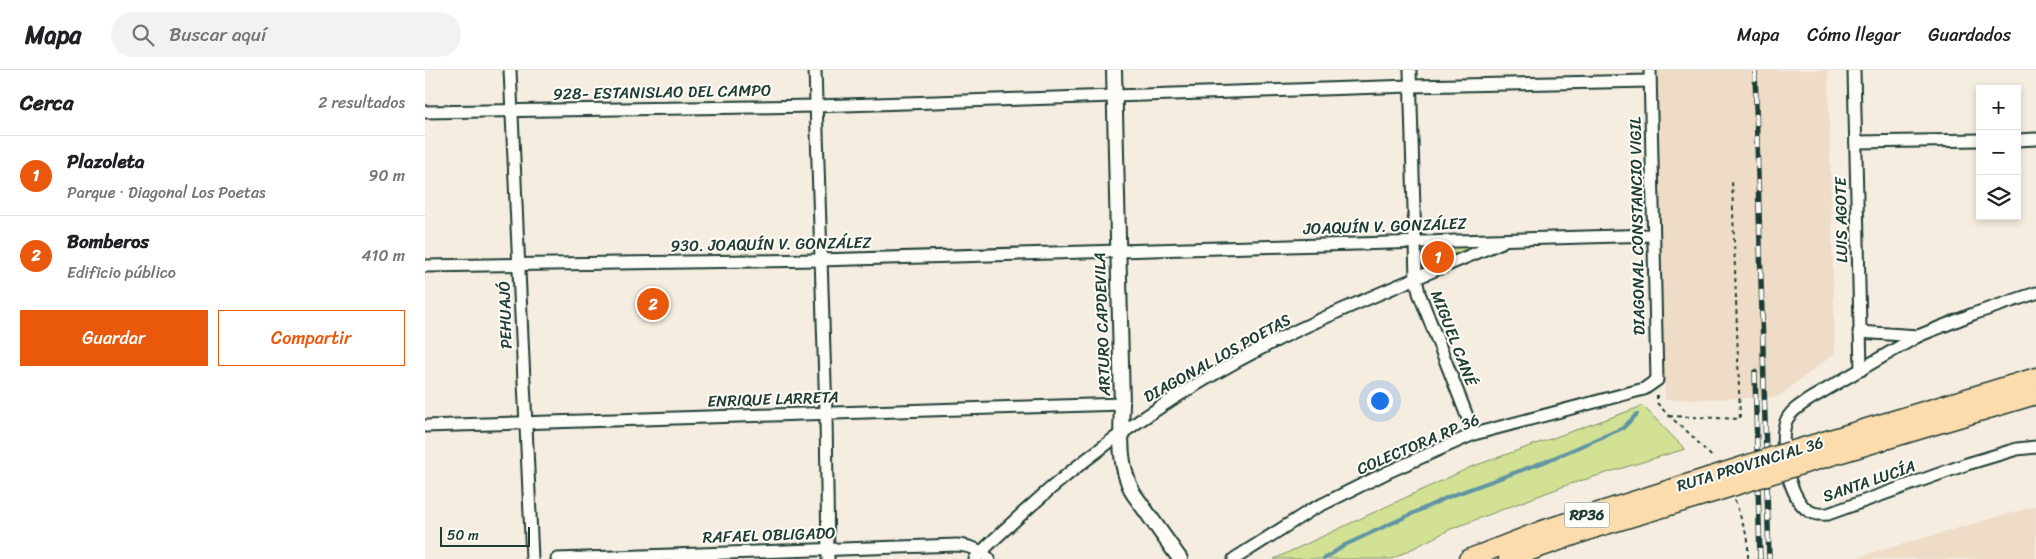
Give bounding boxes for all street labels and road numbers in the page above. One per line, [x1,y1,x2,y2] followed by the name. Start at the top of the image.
[553,76,771,108] street label: 928- ESTANISLAO DEL CAMPO
[1621,116,1653,336] street label: DIAGONAL CONSTANCIO VIGIL
[1826,176,1856,263] street label: LUIS AGOTE
[1302,209,1468,243] street label: JOAQUÍN V. GONZÁLEZ
[670,228,873,260] street label: 930. JOAQUÍN V. GONZÁLEZ
[1085,252,1119,397] street label: ARTURO CAPDEVILA
[489,281,521,349] street label: PEHUAJÓ
[1422,286,1486,391] street label: MIGUEL CANÉ
[1138,305,1297,411] street label: DIAGONAL LOS POETAS
[707,382,839,416] street label: ENRIQUE LARRETA
[1352,405,1484,483] street label: COLECTORA RP 36
[1673,428,1827,500] street label: RUTA PROVINCIAL 36
[1819,452,1919,510] street label: SANTA LUCÍA
[1565,502,1609,528] road number: RP36
[702,518,836,552] street label: RAFAEL OBLIGADO

